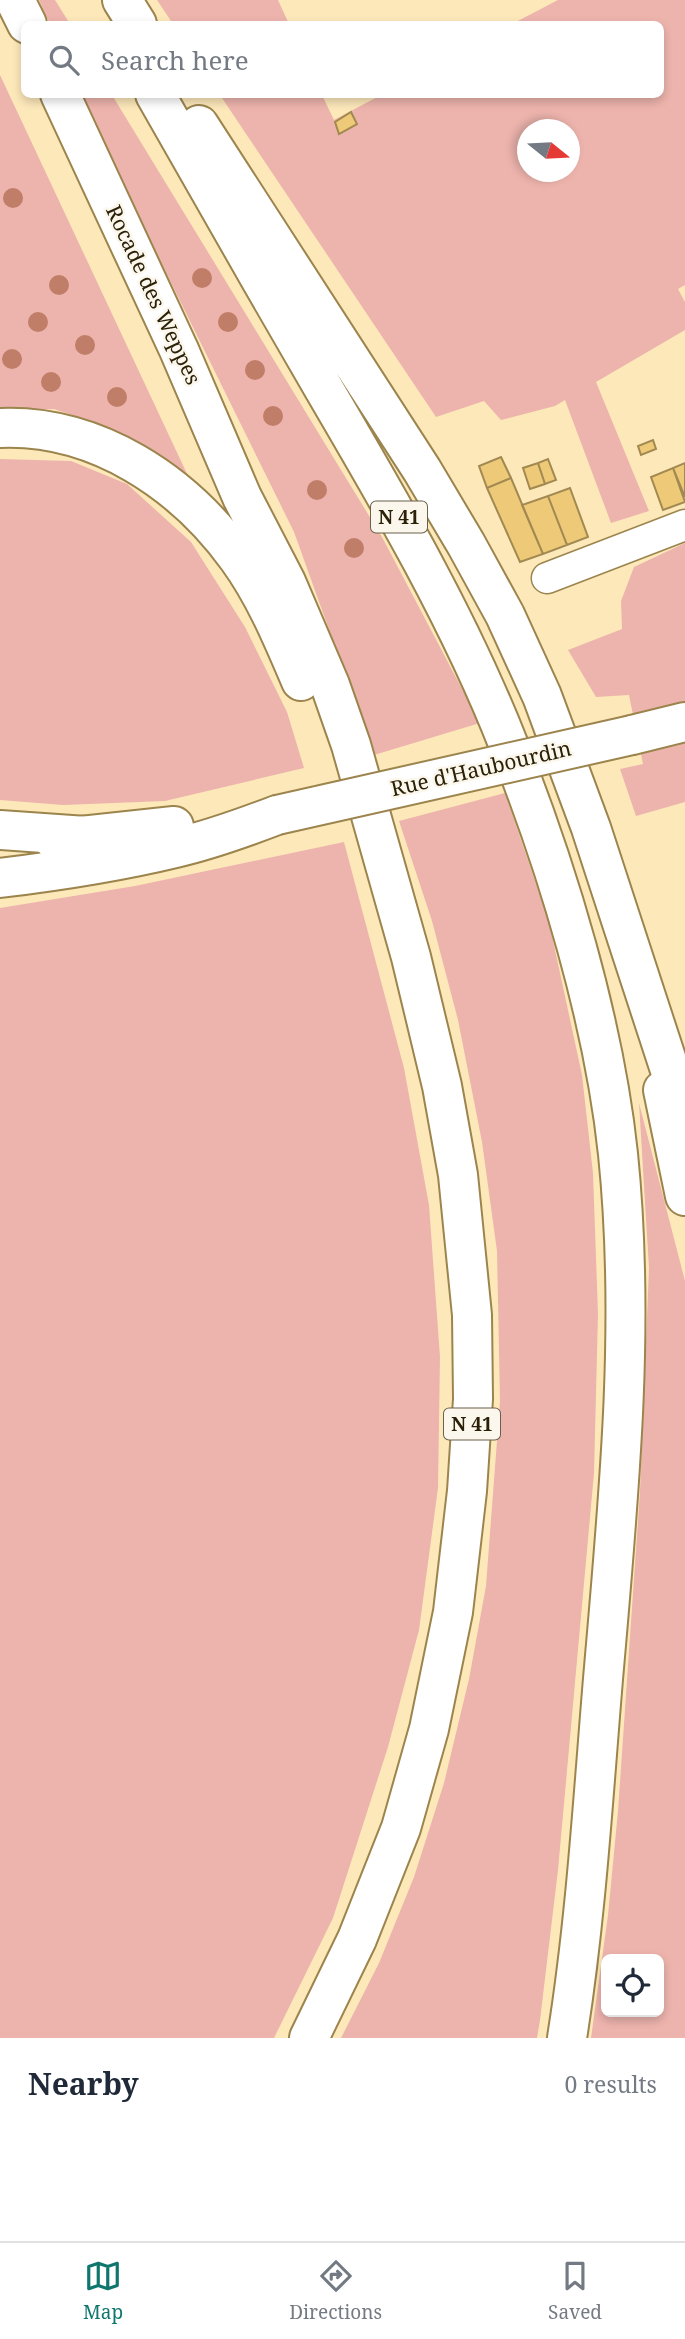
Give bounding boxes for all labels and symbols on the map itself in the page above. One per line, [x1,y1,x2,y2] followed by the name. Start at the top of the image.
[517,119,580,182] north arrow
[100,200,208,389] street label: Rocade des Weppes
[371,502,427,532] road number: N 41
[388,734,574,802] street label: Rue d'Haubourdin
[444,1408,500,1440] road number: N 41

